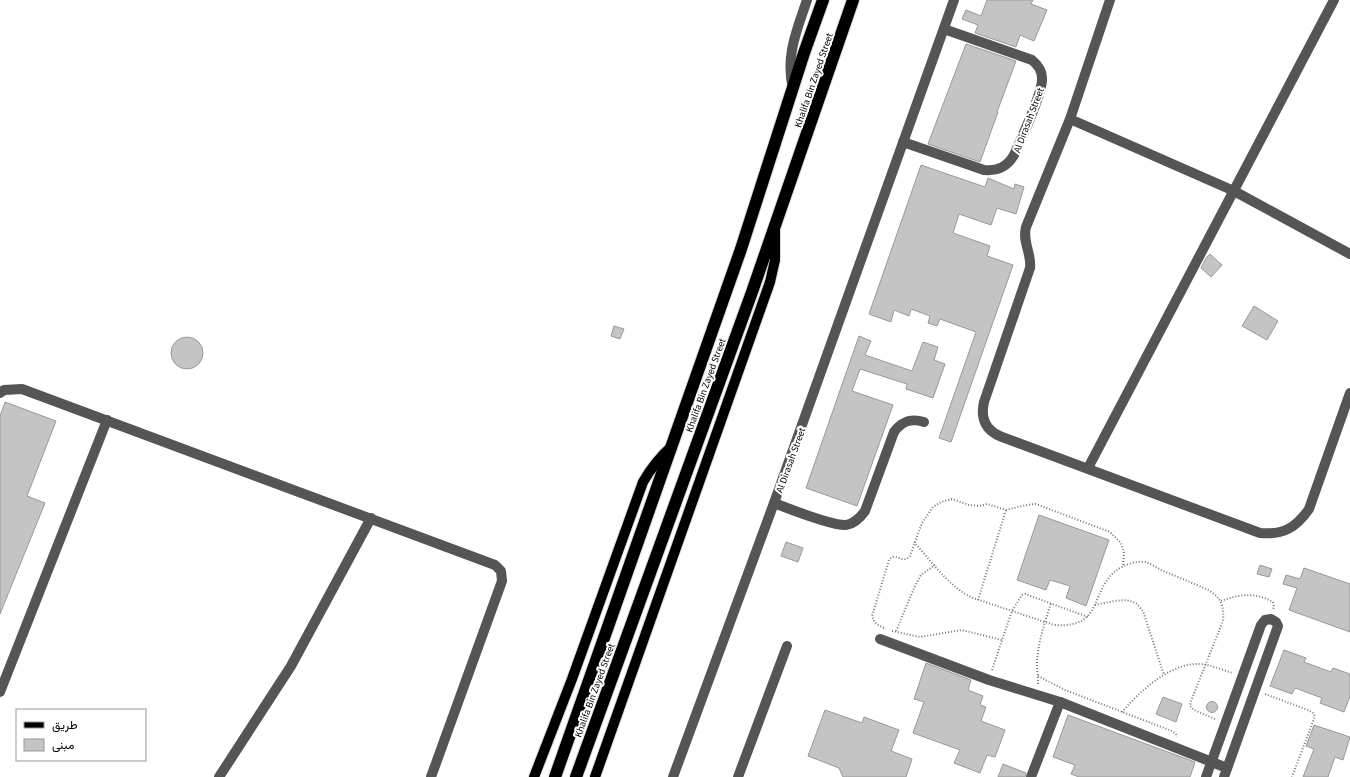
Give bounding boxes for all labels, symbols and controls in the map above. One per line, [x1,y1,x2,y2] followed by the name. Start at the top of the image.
[791,31,837,130] street label: Khalifa Bin Zayed Street
[1010,85,1048,155] street label: Al Dirasah Street
[682,336,730,434] street label: Khalifa Bin Zayed Street
[773,425,809,495] street label: Al Dirasah Street
[571,641,619,739] street label: Khalifa Bin Zayed Street
[16,709,146,761] legend
[52,717,78,734] text: طريق
[52,737,74,754] text: مبنى

